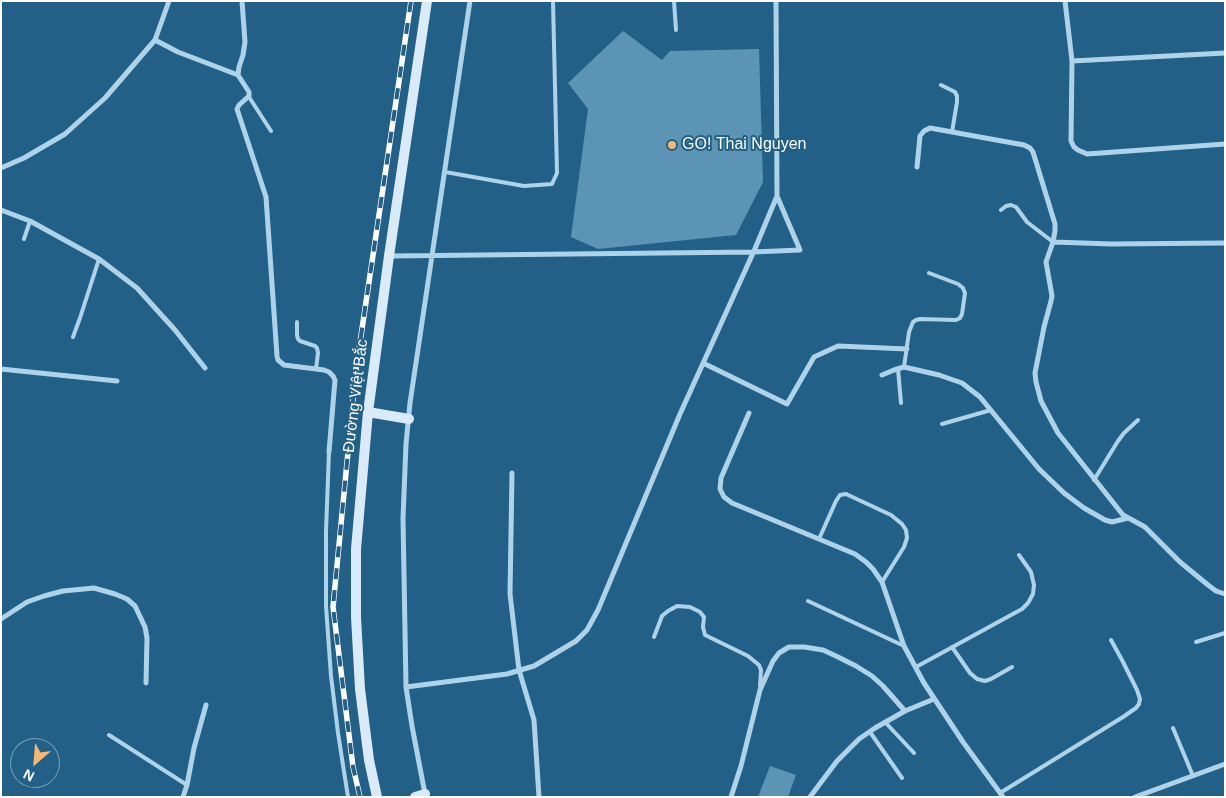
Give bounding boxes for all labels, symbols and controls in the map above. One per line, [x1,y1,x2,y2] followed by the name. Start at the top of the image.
[682,135,806,155] place label: GO! Thai Nguyen
[666,139,678,151] marker: GO! Thai Nguyen
[340,338,372,454] street label: Đường Việt Bắc
[10,738,60,788] north arrow
[21,766,37,785] text: N

